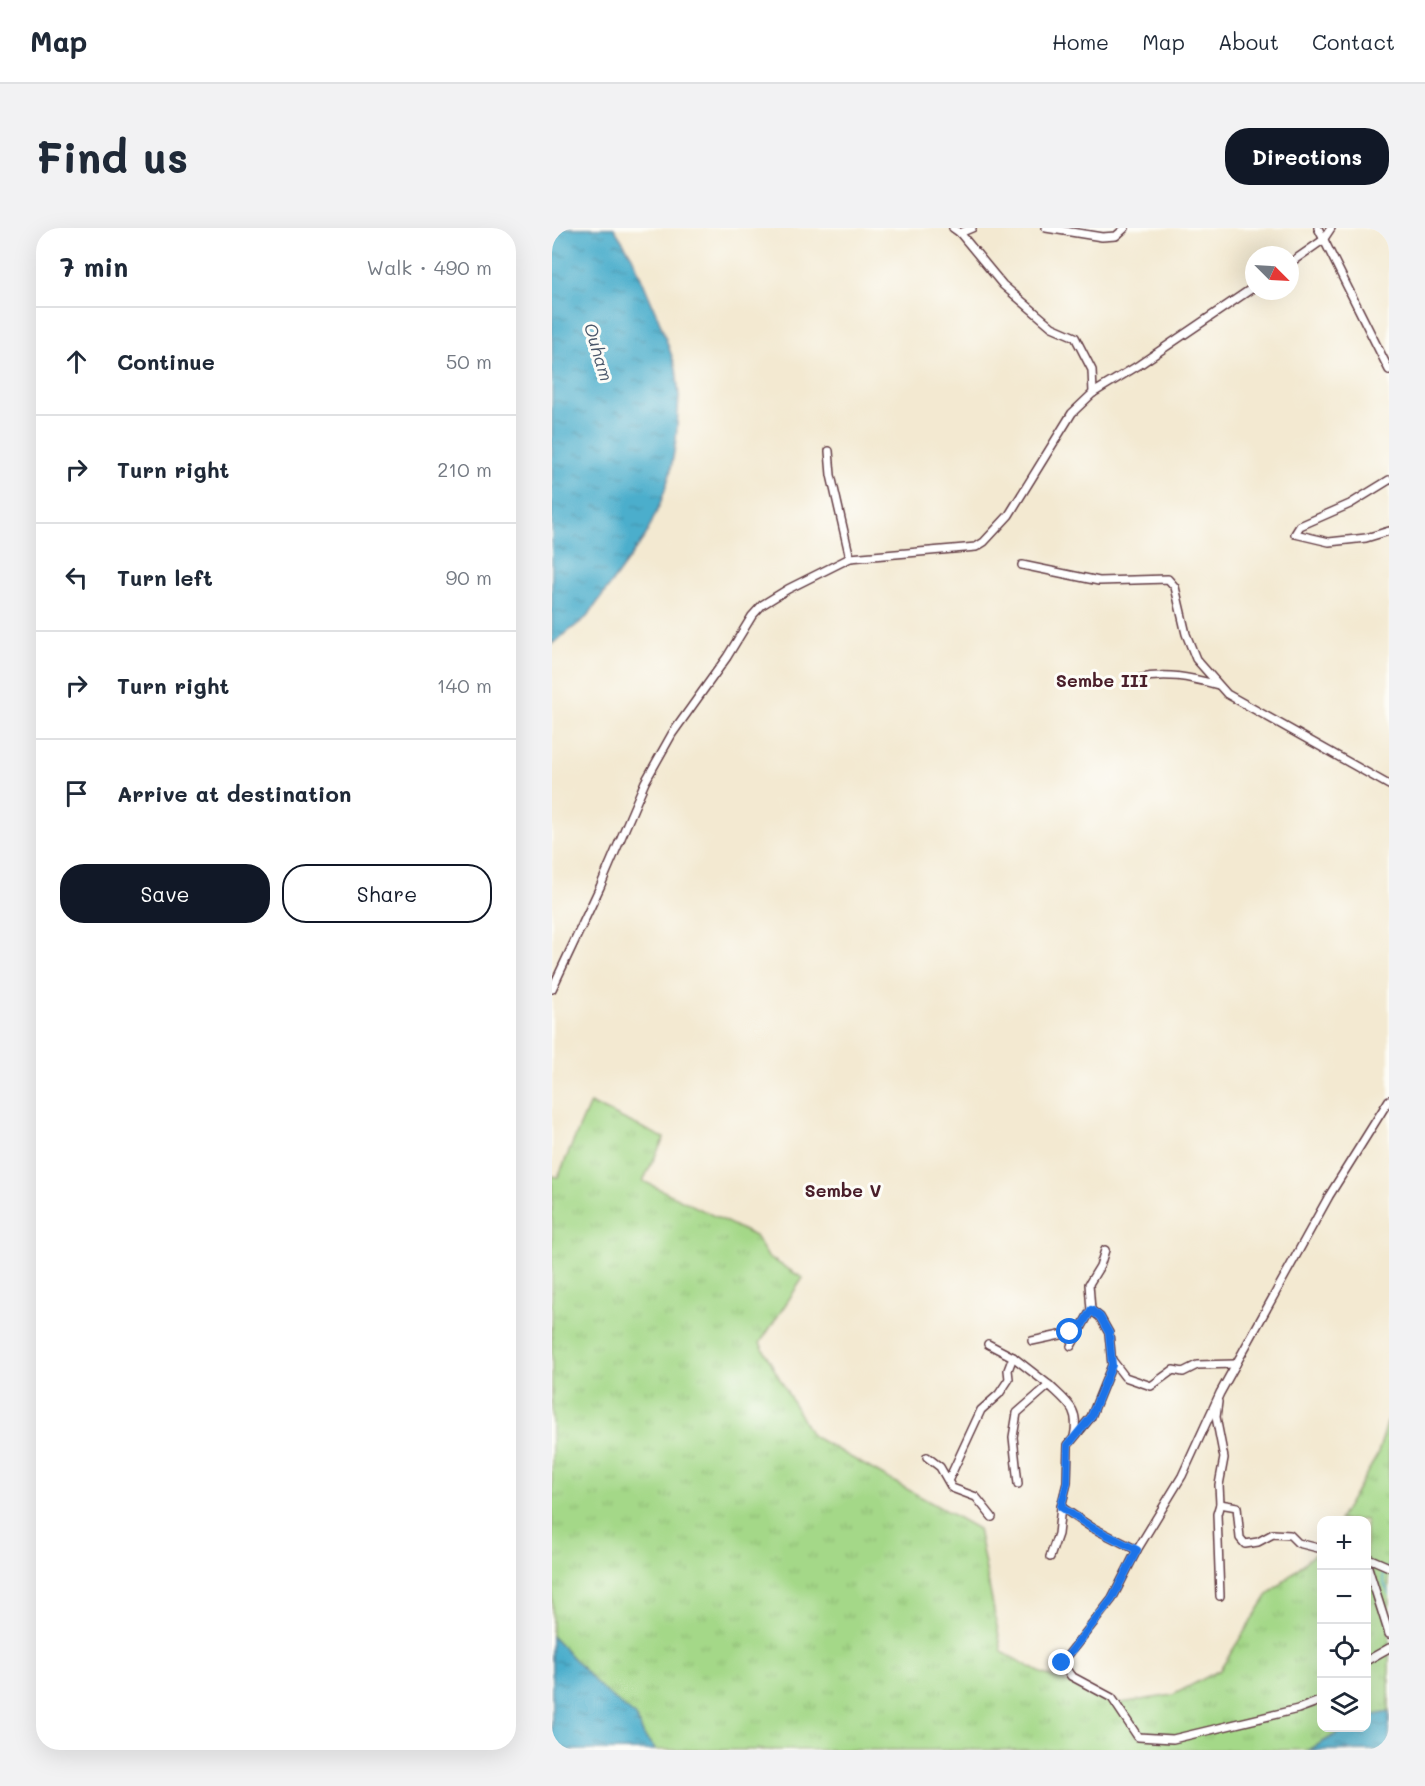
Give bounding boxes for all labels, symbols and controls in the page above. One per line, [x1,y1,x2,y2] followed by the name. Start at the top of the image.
[30,23,87,59] text: Map
[1052,28,1109,55] text: Home
[1142,28,1185,55] text: Map
[1218,28,1279,55] text: About
[1312,28,1395,55] text: Contact
[1225,128,1389,185] button: Directions
[36,129,188,184] text: Find us
[1245,246,1299,300] north arrow
[60,250,128,284] text: 7 min
[367,254,492,280] text: Walk · 490 m
[579,320,619,384] water label: Ouham
[60,345,93,378] icon: ahead
[117,347,215,376] text: Continue
[446,348,492,374] text: 50 m
[60,453,93,486] icon: right
[117,455,229,484] text: Turn right
[437,456,492,482] text: 210 m
[60,561,93,594] icon: left
[117,563,213,592] text: Turn left
[446,564,492,590] text: 90 m
[1056,668,1148,692] district label: Sembe III
[60,669,93,702] icon: right
[117,671,229,700] text: Turn right
[437,672,492,698] text: 140 m
[60,777,93,810] icon: arrive
[117,779,352,808] text: Arrive at destination
[60,864,270,923] button: Save
[282,864,492,923] button: Share
[805,1178,882,1202] district label: Sembe V
[1056,1318,1082,1344] route start
[1317,1516,1371,1732] map controls
[1317,1516,1371,1570] button: +
[1317,1570,1371,1624] button: −
[1317,1624,1371,1678] button: locate
[1048,1649,1074,1675] route end
[1317,1678,1371,1732] button: layers

